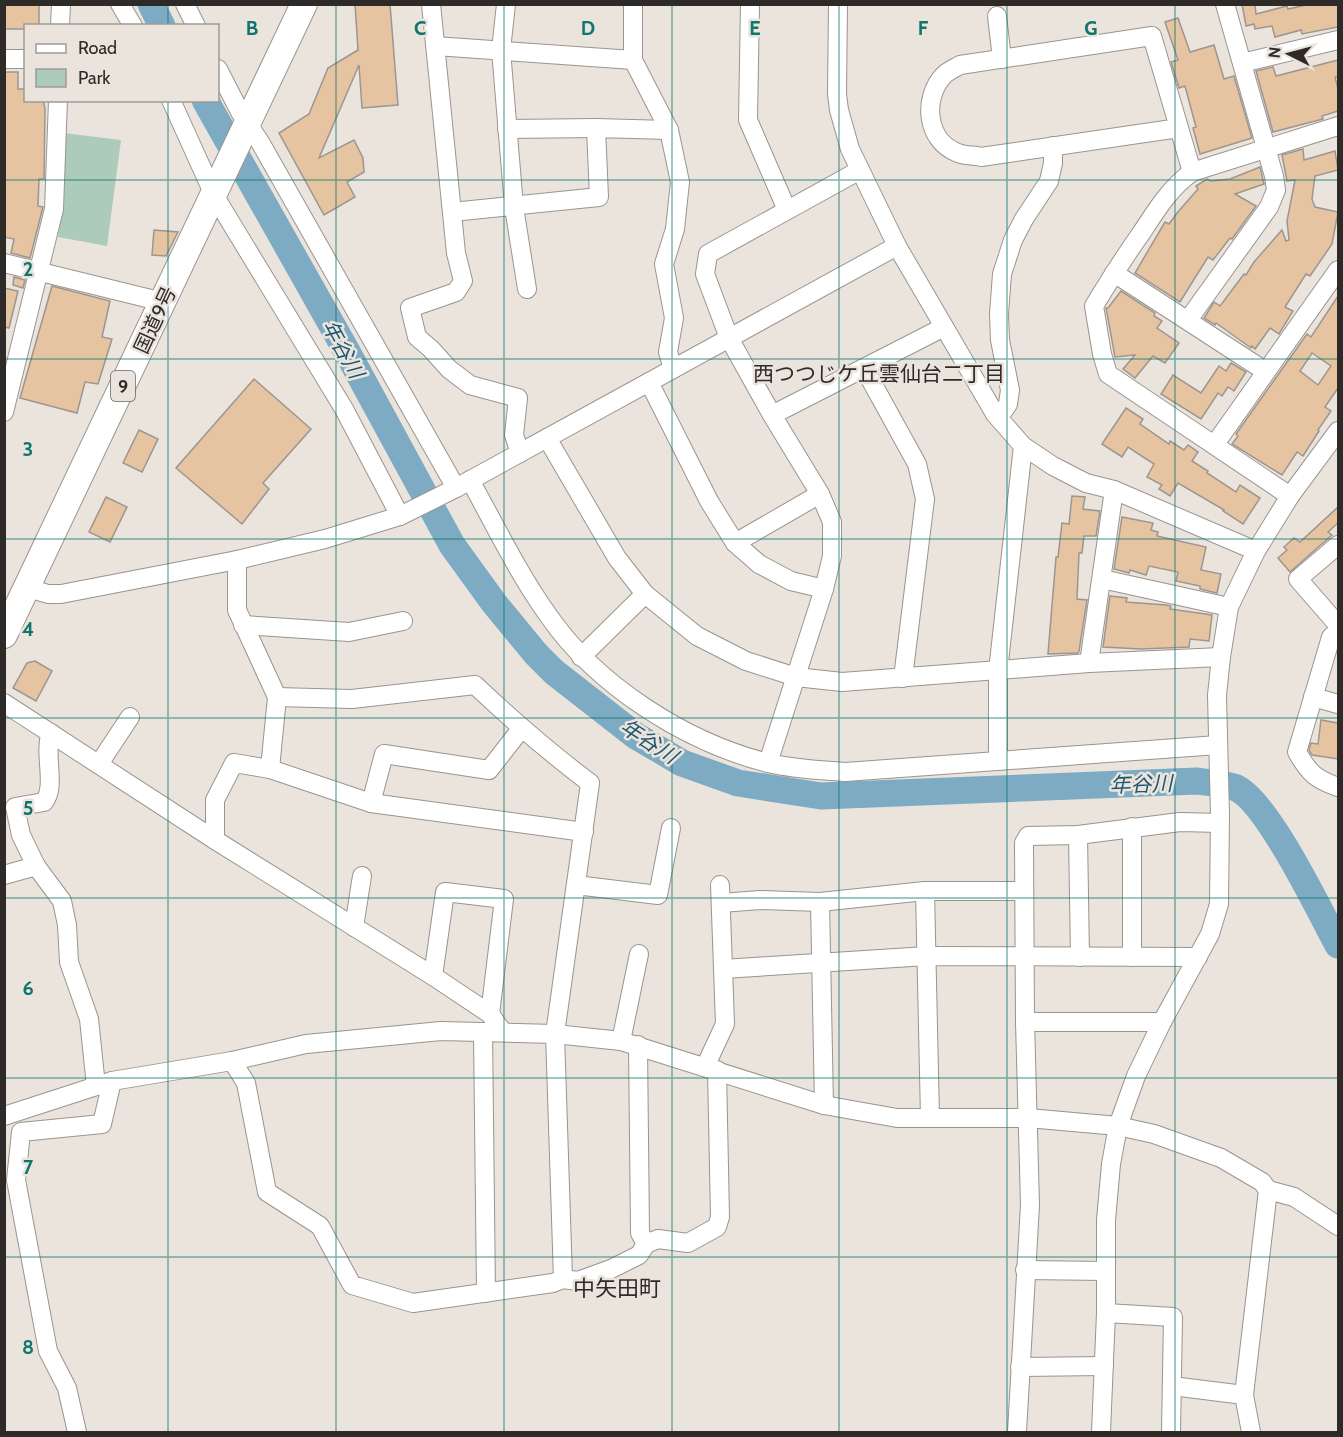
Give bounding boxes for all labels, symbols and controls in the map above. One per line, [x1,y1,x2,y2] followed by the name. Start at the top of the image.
[246,16,258,40] text: B
[414,16,426,40] text: C
[581,16,595,40] text: D
[749,16,761,40] text: E
[918,16,929,40] text: F
[1084,16,1098,40] text: G
[24,24,219,102] legend
[1259,24,1319,84] north arrow
[78,37,117,59] text: Road
[1265,46,1285,59] text: N
[78,67,111,89] text: Park
[23,257,33,281] text: 2
[129,283,181,357] street label: 国道9号
[317,315,370,384] water label: 年谷川
[753,361,1005,386] district label: 西つつじケ丘雲仙台二丁目
[111,371,135,401] road number: 9
[23,437,33,461] text: 3
[22,617,34,641] text: 4
[616,713,684,770] water label: 年谷川
[1109,770,1175,798] water label: 年谷川
[23,796,33,820] text: 5
[22,976,34,1000] text: 6
[23,1155,34,1179] text: 7
[573,1275,661,1302] district label: 中矢田町
[22,1335,34,1359] text: 8

